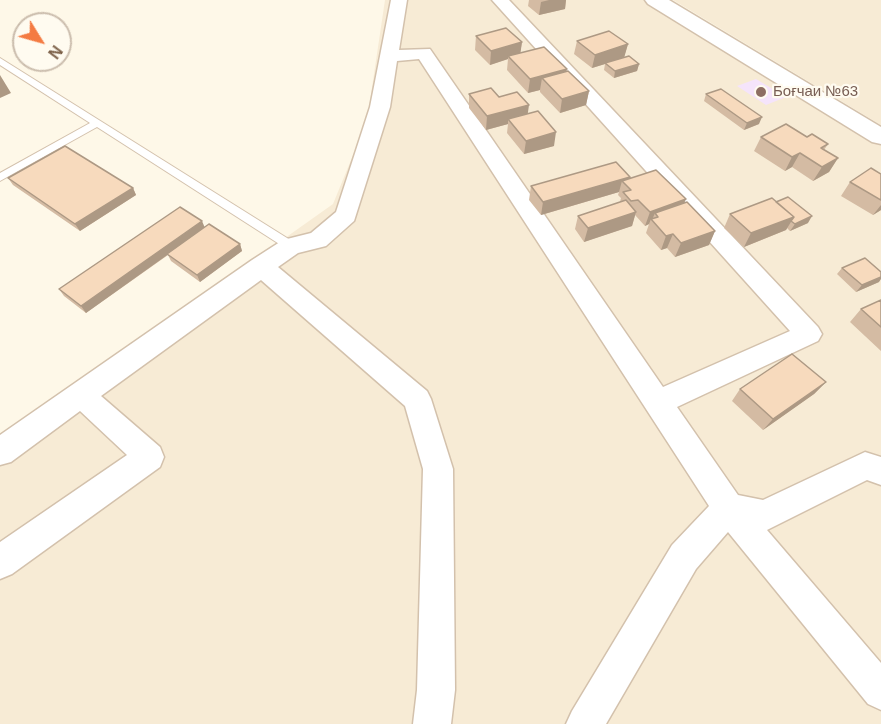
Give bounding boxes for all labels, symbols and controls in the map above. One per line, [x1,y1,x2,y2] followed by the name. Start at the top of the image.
[12,12,72,72] north arrow
[45,42,65,62] text: N
[773,83,858,101] place label: Боғчаи №63
[754,85,768,99] marker: Боғчаи №63

